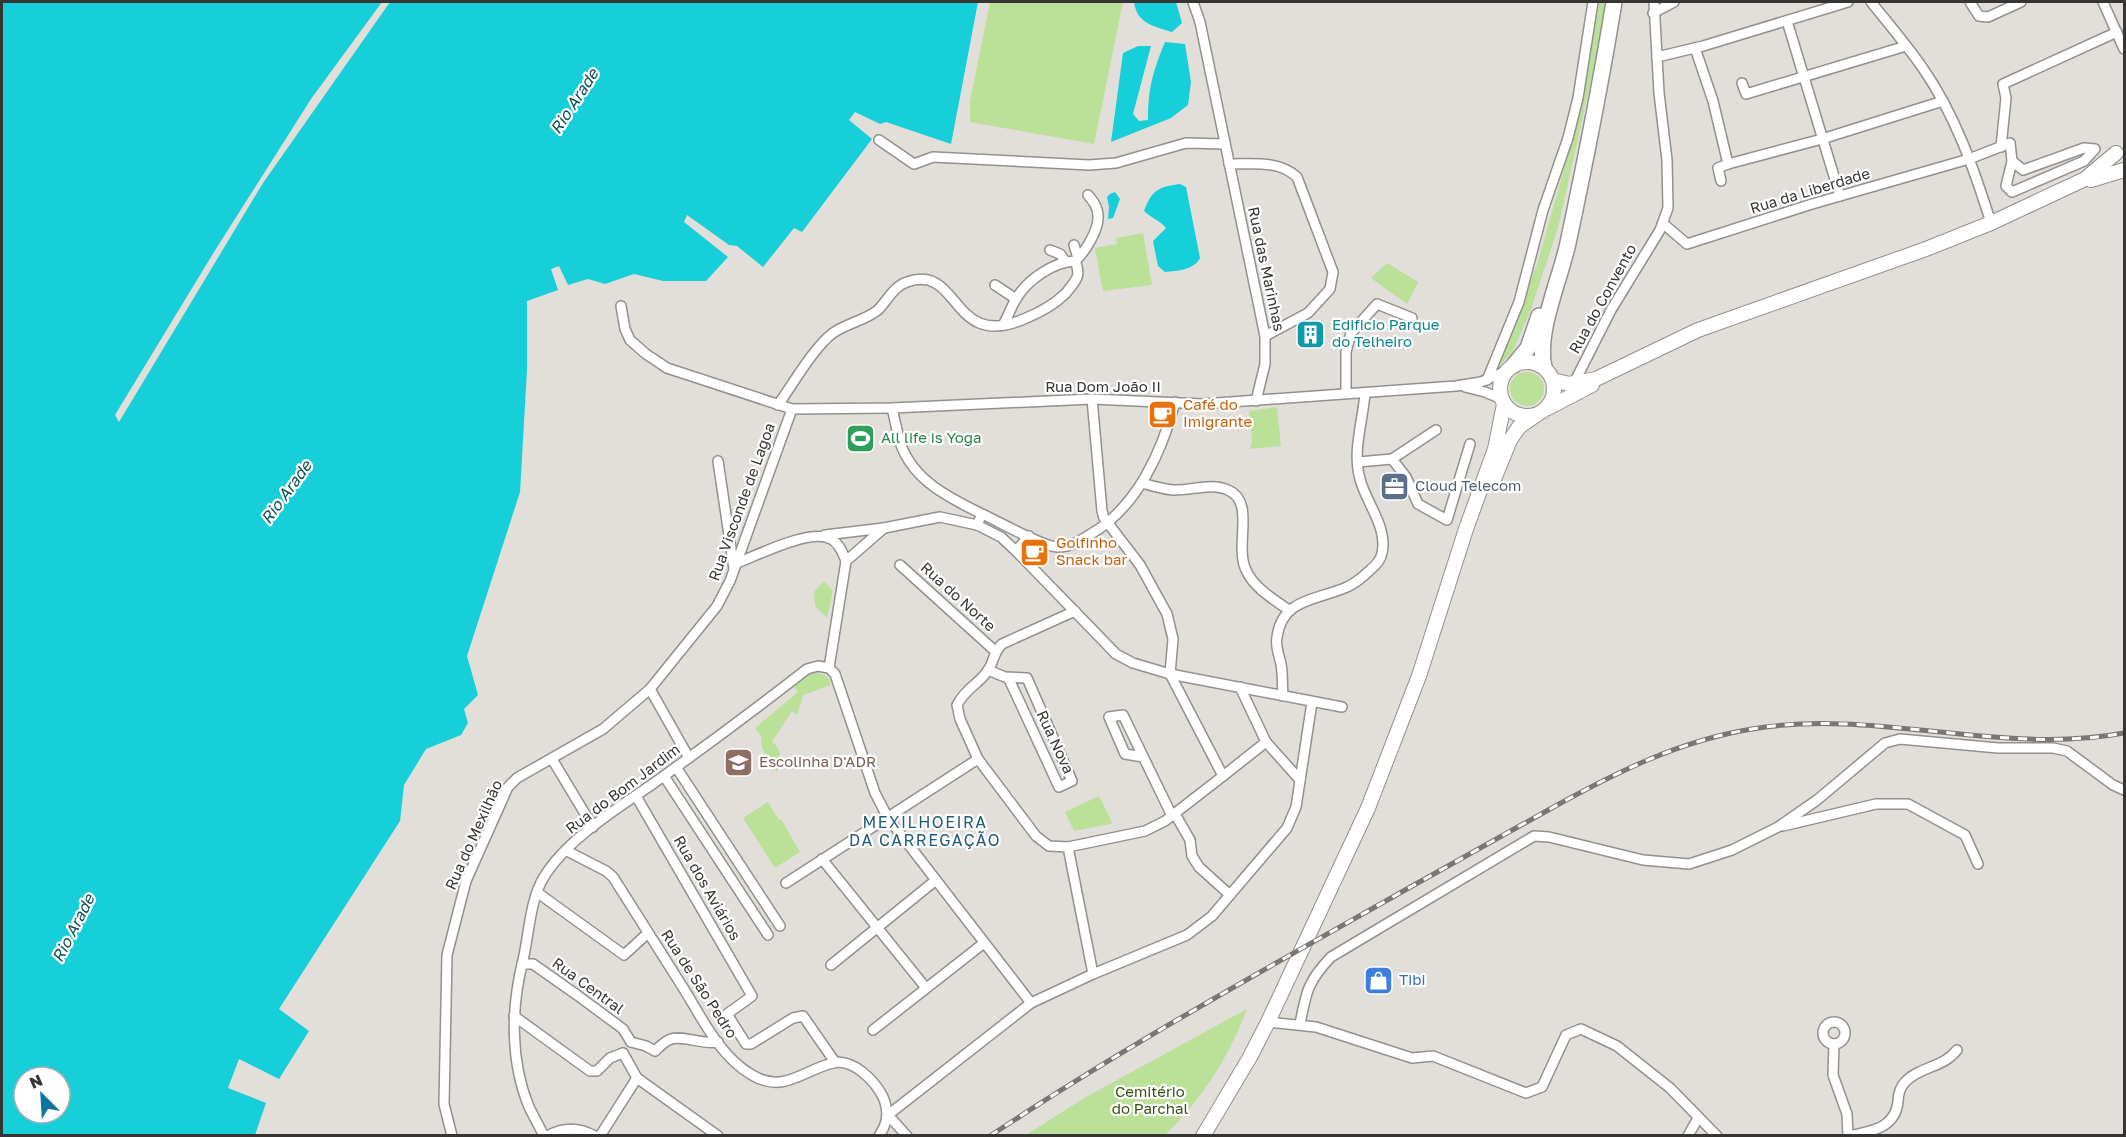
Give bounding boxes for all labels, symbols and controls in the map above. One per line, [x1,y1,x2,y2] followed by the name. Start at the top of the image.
[546,63,603,137] water label: Rio Arade
[1748,163,1872,217] street label: Rua da Liberdade
[1245,205,1289,333] street label: Rua das Marinhas
[1565,241,1640,356] street label: Rua do Convento
[1332,315,1440,350] place label: Edificio Parque do Telheiro
[1295,318,1327,350] building icon: Edificio Parque do Telheiro
[1045,377,1161,395] street label: Rua Dom João II
[1183,395,1252,430] place label: Café do Imigrante
[1146,398,1178,430] cafe icon: Café do Imigrante
[704,420,778,583] street label: Rua Visconde de Lagoa
[844,422,876,454] sports icon: All life is Yoga
[881,428,982,446] place label: All life is Yoga
[256,455,317,528] water label: Rio Arade
[1378,470,1410,502] office icon: Cloud Telecom
[1415,476,1521,494] place label: Cloud Telecom
[1056,533,1127,568] place label: Golfinho Snack bar
[1019,536,1051,568] cafe icon: Golfinho Snack bar
[918,558,1000,635] street label: Rua do Norte
[1033,707,1078,776] street label: Rua Nova
[562,739,683,837] street label: Rua do Bom Jardim
[722,746,754,778] school or university icon: Escolinha D'ADR
[759,752,876,770] place label: Escolinha D'ADR
[441,777,505,892] street label: Rua do Mexilhão
[849,812,1001,850] district label: MEXILHOEIRA DA CARREGAÇÃO
[671,832,745,943] street label: Rua dos Aviários
[47,889,99,965] water label: Rio Arade
[658,926,742,1041] street label: Rua de São Pedro
[549,953,628,1017] street label: Rua Central
[1362,964,1394,996] shop icon: Tibi
[1399,970,1426,988] place label: Tibi
[12,1065,72,1125] north arrow
[26,1070,46,1093] text: N
[1112,1082,1188,1117] park label: Cemitério do Parchal

